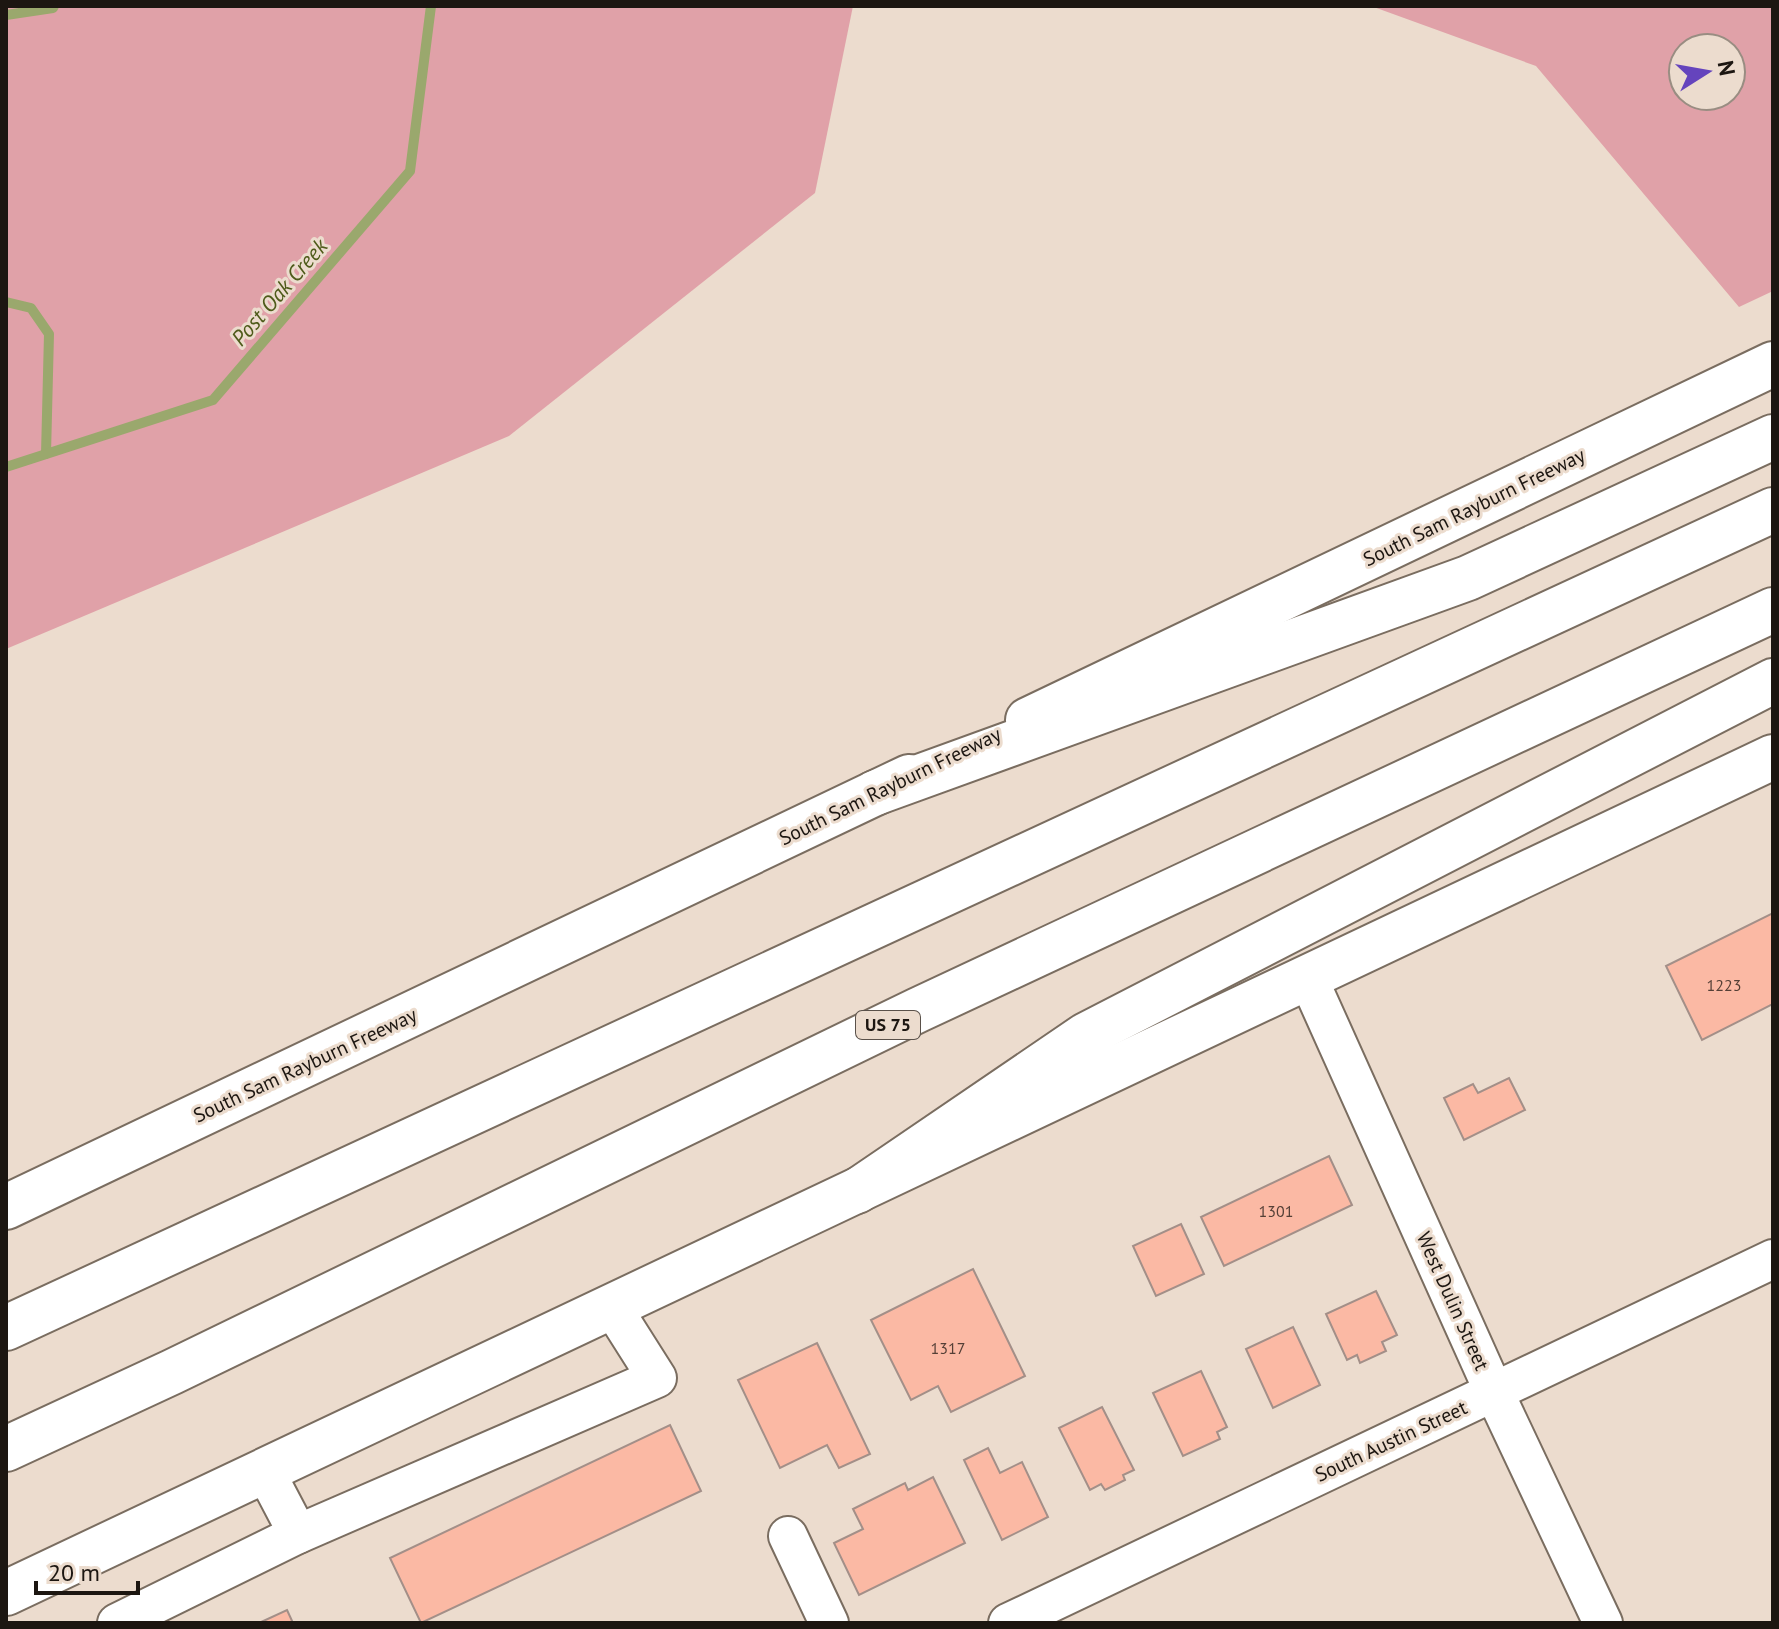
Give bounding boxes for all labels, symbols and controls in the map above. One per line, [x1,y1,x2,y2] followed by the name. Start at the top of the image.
[1667,32,1747,112] north arrow
[1712,58,1742,78] text: N
[225,232,334,351] water label: Post Oak Creek
[1359,442,1590,572] street label: South Sam Rayburn Freeway
[775,721,1006,851] street label: South Sam Rayburn Freeway
[1707,975,1741,995] house number: 1223
[189,1001,422,1128] street label: South Sam Rayburn Freeway
[856,1011,920,1039] road number: US 75
[1259,1201,1293,1221] house number: 1301
[1411,1228,1495,1374] street label: West Dulin Street
[931,1338,965,1358] house number: 1317
[1311,1394,1471,1488] street label: South Austin Street
[36,1545,138,1595] scale bar
[48,1557,100,1588] text: 20 m

